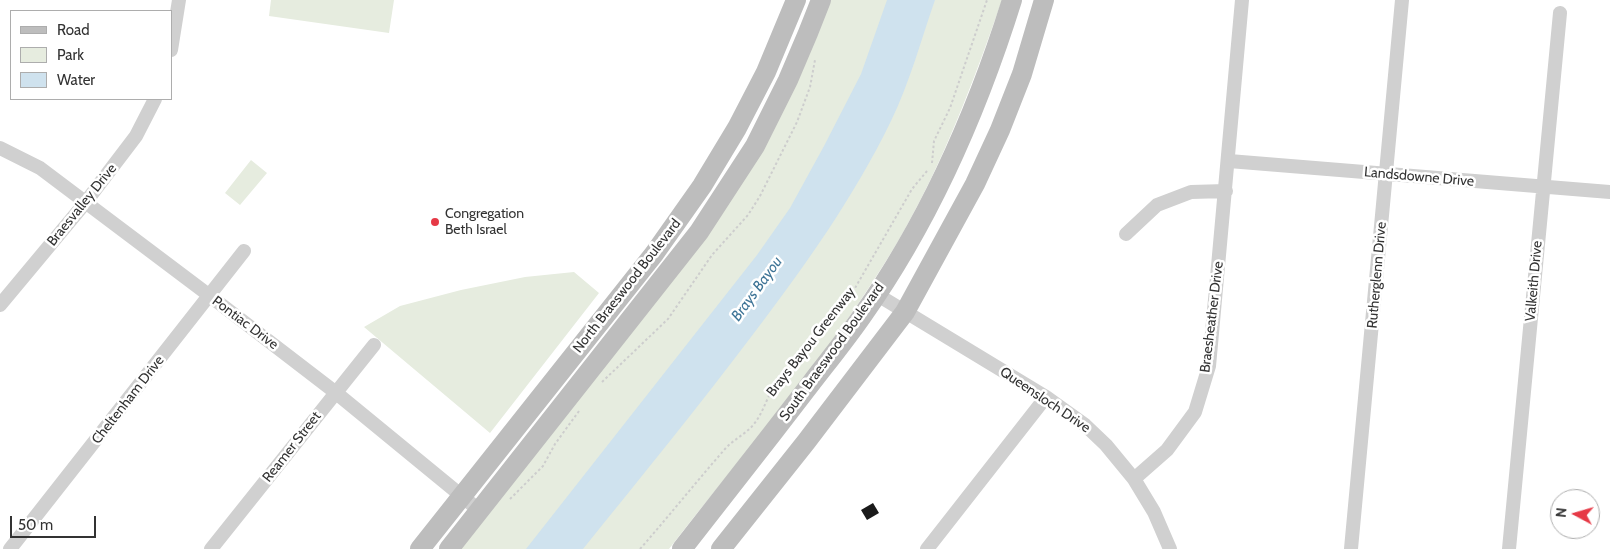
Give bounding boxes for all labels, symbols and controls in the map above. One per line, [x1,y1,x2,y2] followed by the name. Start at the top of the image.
[10,10,172,100] legend
[57,21,90,39] text: Road
[57,46,84,64] text: Park
[57,71,95,89] text: Water
[44,160,120,250] street label: Braesvalley Drive
[1363,164,1475,190] street label: Landsdowne Drive
[445,206,524,238] place label: Congregation Beth Israel
[429,216,441,228] marker: Congregation Beth Israel
[570,216,684,356] street label: North Braeswood Boulevard
[1364,221,1390,329] street label: Rutherglenn Drive
[1522,240,1546,322] street label: Valkeith Drive
[728,253,786,325] water label: Brays Bayou
[1197,260,1227,374] street label: Braesheather Drive
[776,280,888,424] street label: South Braeswood Boulevard
[763,284,859,400] street label: Brays Bayou Greenway
[209,293,281,353] street label: Pontiac Drive
[88,353,168,447] street label: Cheltenham Drive
[997,364,1093,436] street label: Queensloch Drive
[259,408,325,486] street label: Reamer Street
[1550,489,1600,539] north arrow
[12,506,99,538] scale bar
[1552,507,1571,518] text: N
[18,516,53,534] text: 50 m

